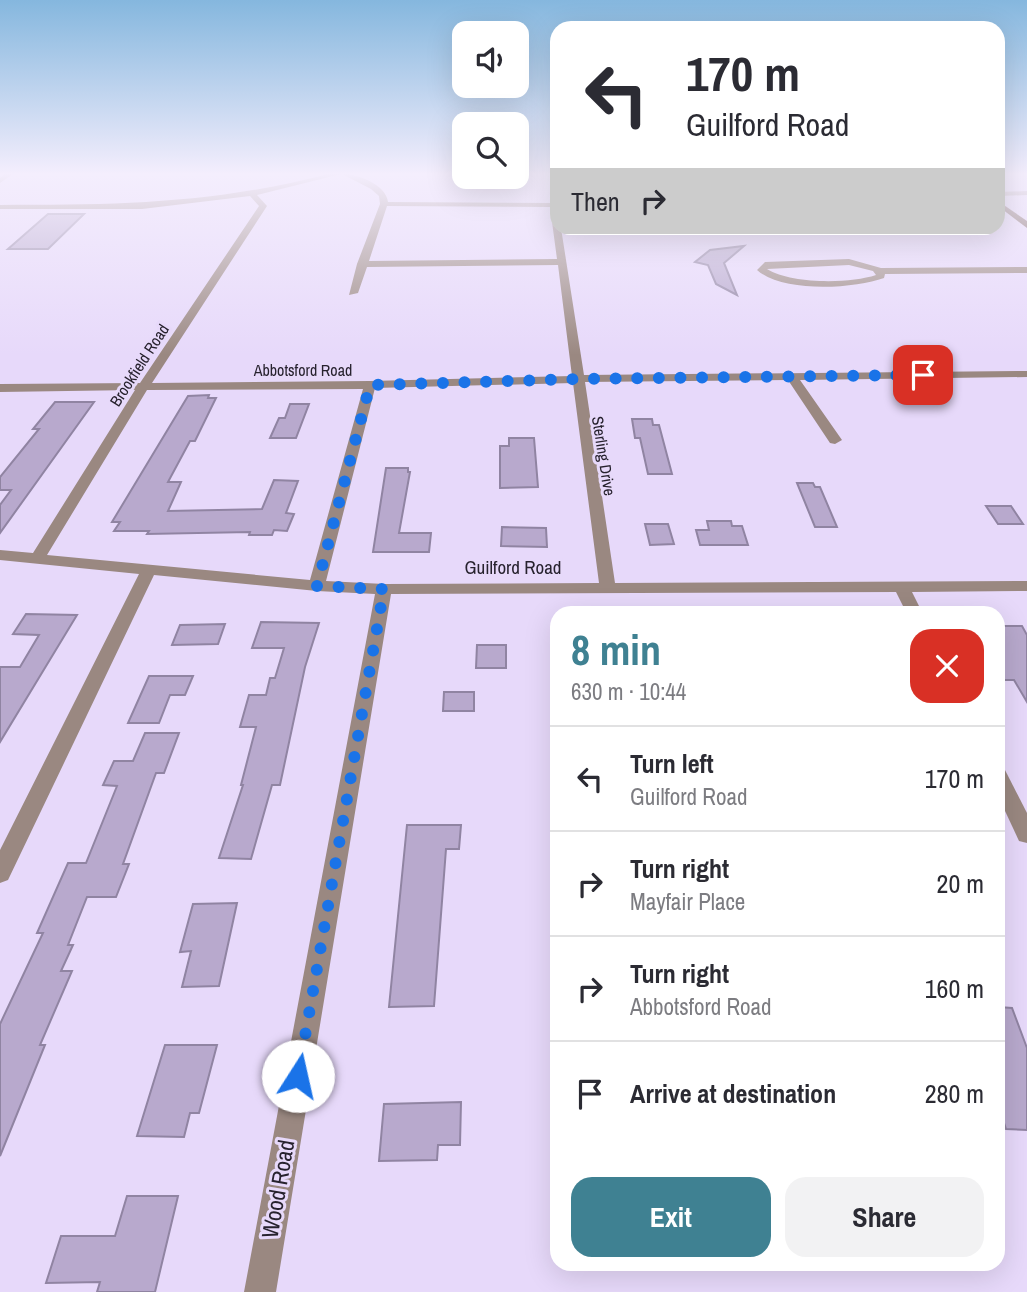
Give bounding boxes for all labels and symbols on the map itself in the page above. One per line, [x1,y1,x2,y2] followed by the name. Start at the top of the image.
[104,320,174,410] street label: Brookfield Road
[893,345,953,405] pin
[253,359,352,381] street label: Abbotsford Road
[587,415,621,497] street label: Sterling Drive
[465,554,562,580] street label: Guilford Road
[261,1039,335,1113] position arrow
[254,1137,301,1240] street label: Wood Road

